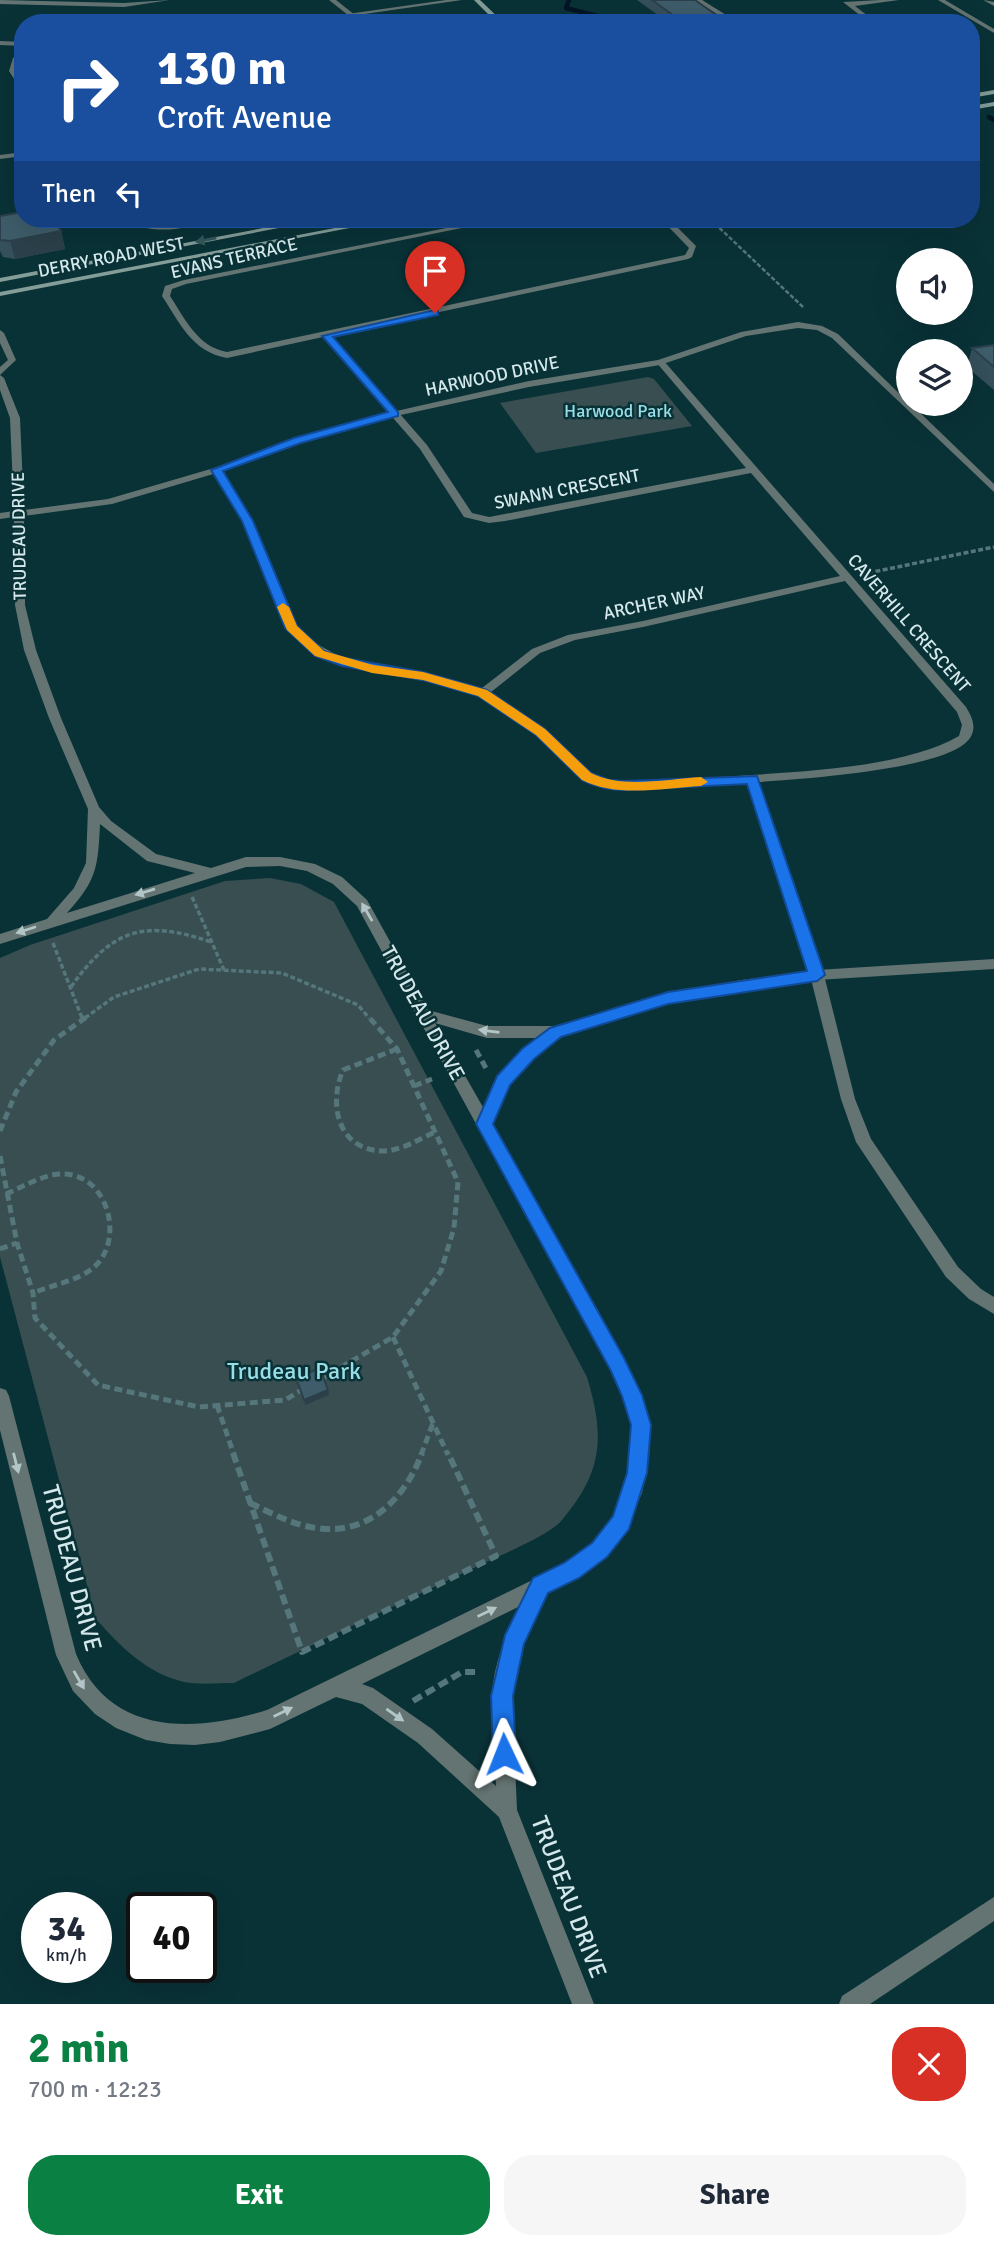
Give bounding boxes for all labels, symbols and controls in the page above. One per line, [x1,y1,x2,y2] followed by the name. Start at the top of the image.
[157,38,287,98] text: 130 m
[42,42,133,133] icon: right
[157,98,332,137] text: Croft Avenue
[110,175,148,213] icon: left
[42,178,96,210] text: Then
[36,232,186,282] street label: DERRY ROAD WEST
[169,233,299,283] street label: EVANS TERRACE
[195,235,217,246] one-way arrow
[405,241,465,313] pin
[896,248,973,416] map controls
[896,248,973,325] button: sound
[416,252,454,290] icon: arrive
[896,339,973,416] button: layers
[423,351,561,401] street label: HARWOOD DRIVE
[564,400,672,422] park label: Harwood Park
[492,464,642,514] street label: SWANN CRESCENT
[7,472,31,600] street label: TRUDEAU DRIVE
[843,549,975,697] street label: CAVERHILL CRESCENT
[601,581,707,625] street label: ARCHER WAY
[134,888,155,898] one-way arrow
[361,902,373,921] one-way arrow
[15,925,36,935] one-way arrow
[375,941,471,1085] street label: TRUDEAU DRIVE
[478,1025,500,1036] one-way arrow
[227,1356,361,1386] park label: Trudeau Park
[11,1452,22,1474] one-way arrow
[35,1482,109,1654] street label: TRUDEAU DRIVE
[477,1607,497,1618] one-way arrow
[73,1671,85,1690] one-way arrow
[273,1707,293,1718] one-way arrow
[386,1708,404,1722] one-way arrow
[467,1717,541,1791] position arrow
[524,1812,614,1982] street label: TRUDEAU DRIVE
[126,1892,217,1983] speed limit sign: 40
[48,1907,85,1950] text: 34
[46,1944,87,1966] text: km/h
[28,2023,129,2074] text: 2 min
[892,2027,966,2101] button: close
[28,2075,162,2104] text: 700 m · 12:23
[28,2155,490,2235] button: Exit
[504,2155,966,2235] button: Share

